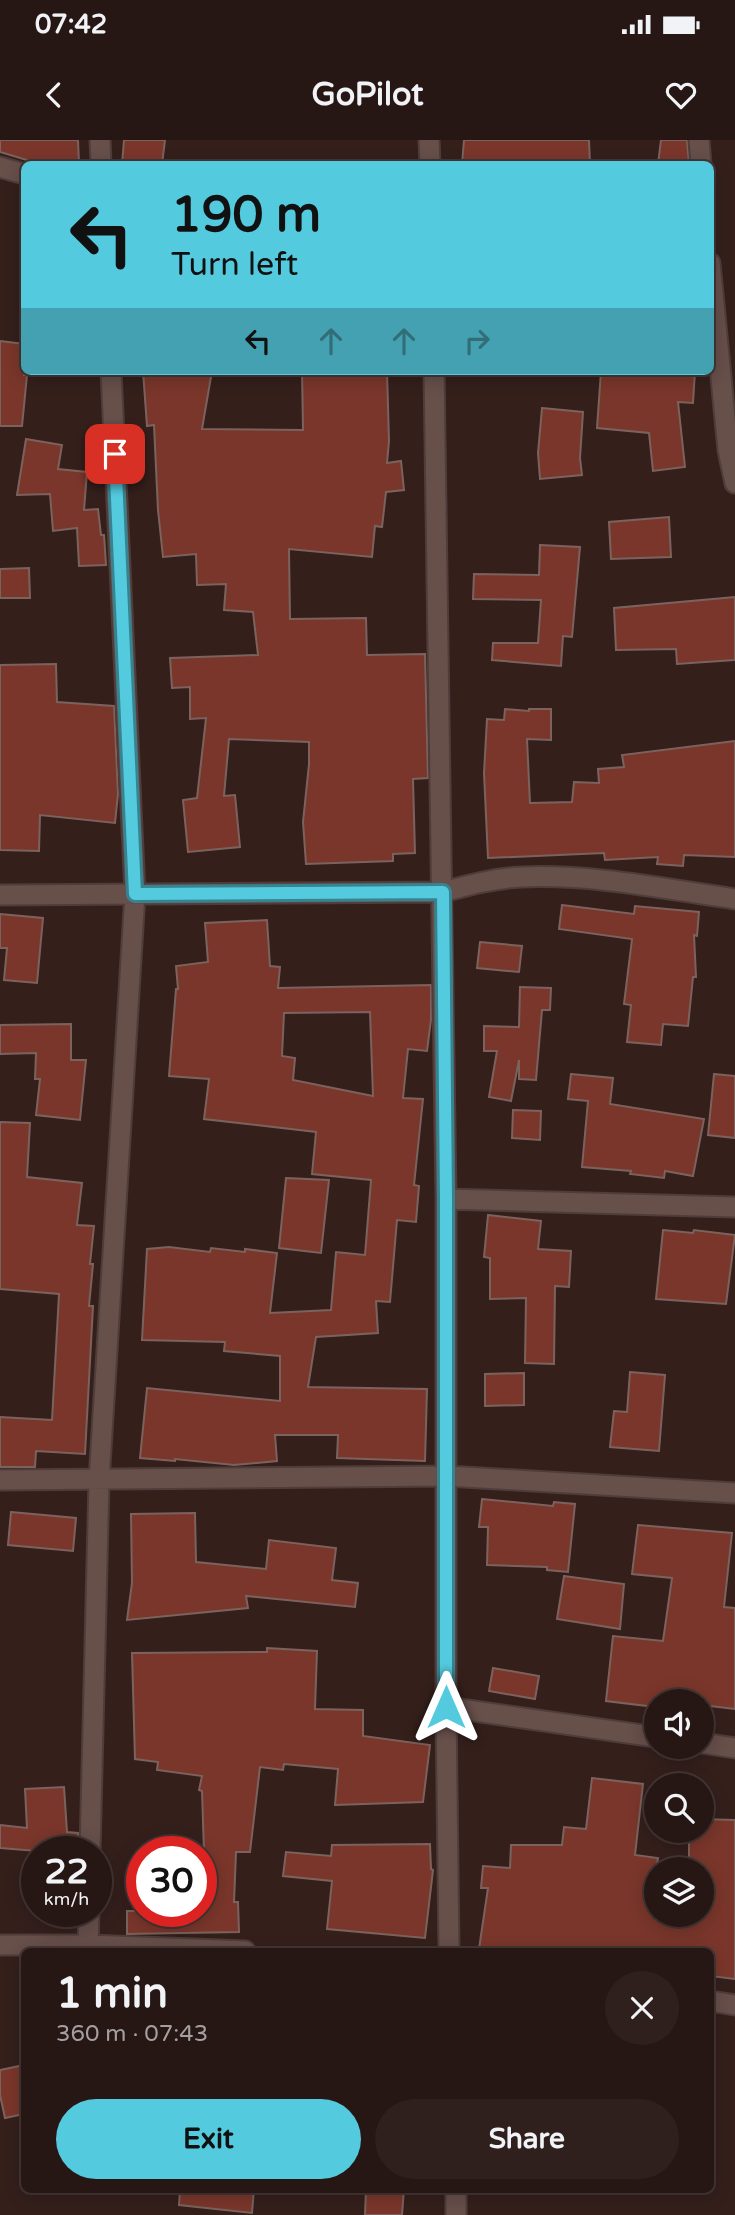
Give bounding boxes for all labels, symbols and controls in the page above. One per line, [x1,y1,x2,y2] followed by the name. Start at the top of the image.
[35,9,107,40] text: 07:42
[35,76,73,114] icon: back
[312,76,423,114] text: GoPilot
[662,76,700,114] icon: heart
[171,186,321,245] text: 190 m
[56,189,147,280] icon: left
[171,246,298,284] text: Turn left
[239,322,277,360] icon: left
[312,322,350,360] icon: ahead
[385,322,423,360] icon: ahead
[458,322,496,360] icon: right
[85,424,145,484] pin
[96,435,134,473] icon: arrive
[409,1670,483,1744] position arrow
[644,1689,714,1927] map controls
[644,1689,714,1759] button: sound
[644,1773,714,1843] button: search
[126,1836,217,1927] speed limit sign: 30
[45,1851,88,1893] text: 22
[644,1857,714,1927] button: layers
[44,1888,89,1910] text: km/h
[56,1968,168,2019] text: 1 min
[605,1971,679,2045] button: close
[56,2020,208,2048] text: 360 m · 07:43
[56,2099,361,2179] button: Exit
[375,2099,679,2179] button: Share

